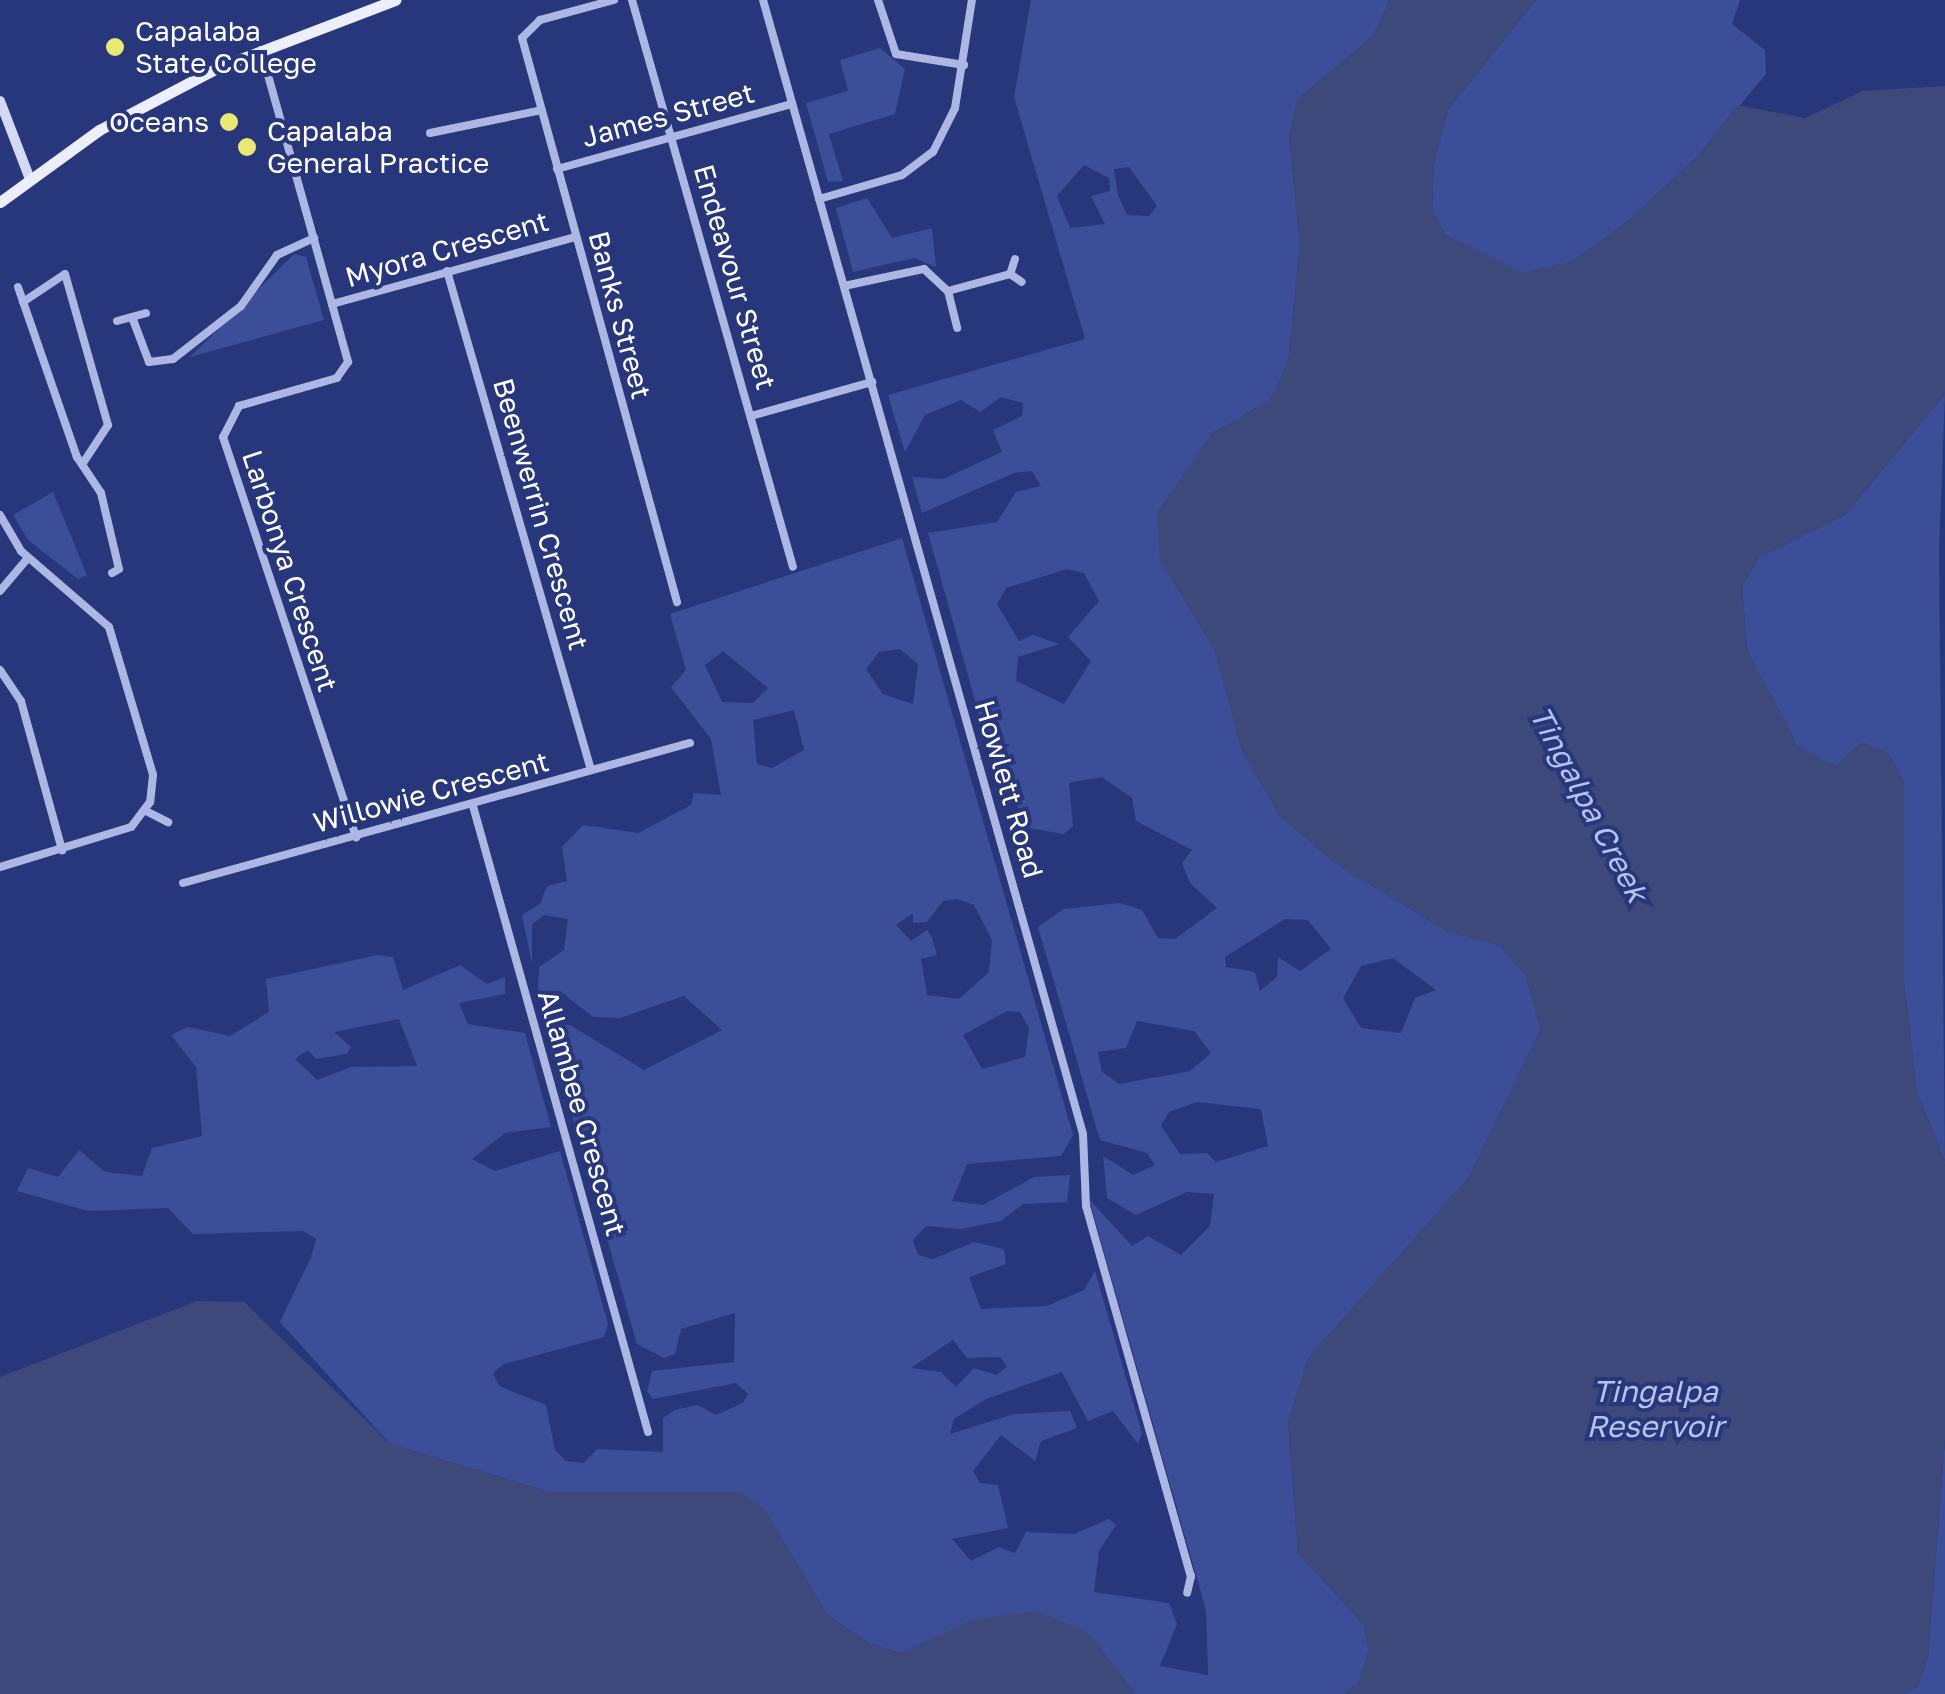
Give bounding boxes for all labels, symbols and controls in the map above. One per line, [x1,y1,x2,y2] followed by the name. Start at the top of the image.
[135,14,317,80] place label: Capalaba State College
[104,36,126,58] marker: Capalaba State College
[578,76,758,154] street label: James Street
[109,105,209,139] place label: Oceans
[218,111,240,133] marker: Oceans
[267,114,489,180] place label: Capalaba General Practice
[236,136,258,158] marker: Capalaba General Practice
[687,161,783,393] street label: Endeavour Street
[342,204,552,294] street label: Myora Crescent
[581,227,659,403] street label: Banks Street
[486,374,596,654] street label: Beenwerrin Crescent
[235,446,345,696] street label: Larbonya Crescent
[968,696,1050,882] street label: Howlett Road
[1522,700,1656,908] water label: Tingalpa Creek
[310,744,552,840] street label: Willowie Crescent
[531,986,633,1240] street label: Allambee Crescent
[1586,1373,1724,1444] water label: Tingalpa Reservoir

